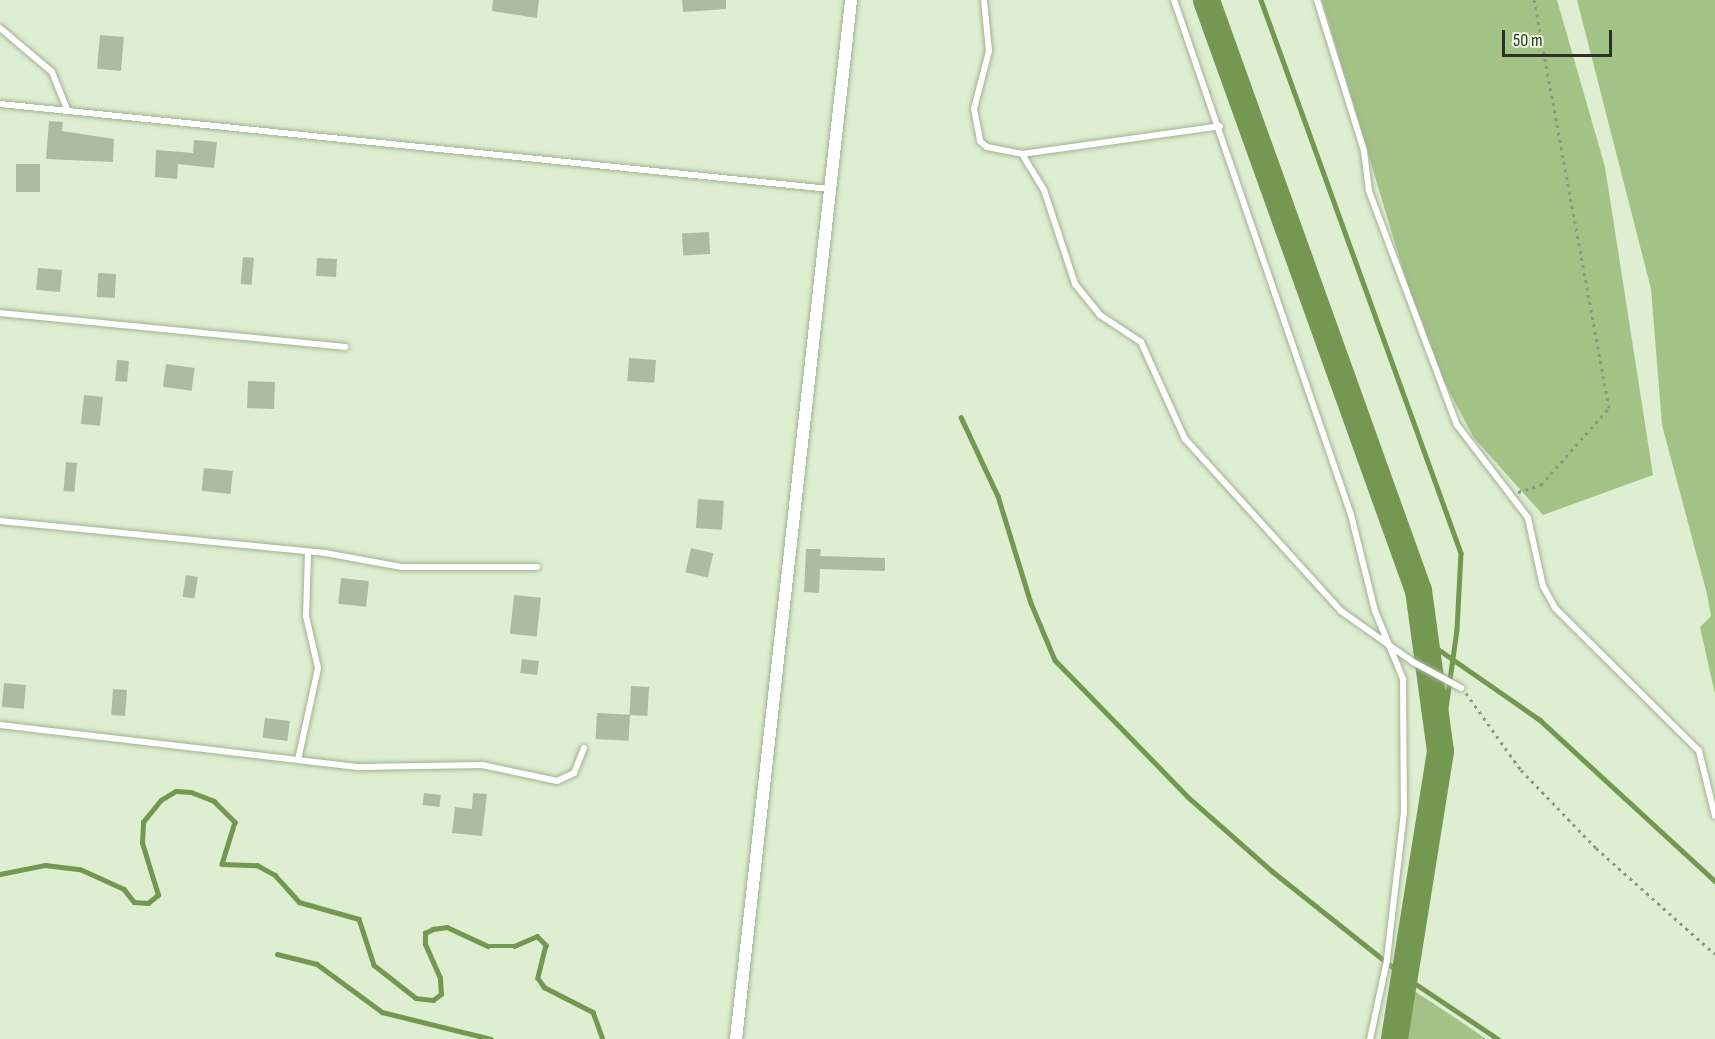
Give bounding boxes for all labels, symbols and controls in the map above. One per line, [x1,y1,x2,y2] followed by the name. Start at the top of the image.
[1505,18,1614,56] scale bar
[1513,30,1543,51] text: 50 m

